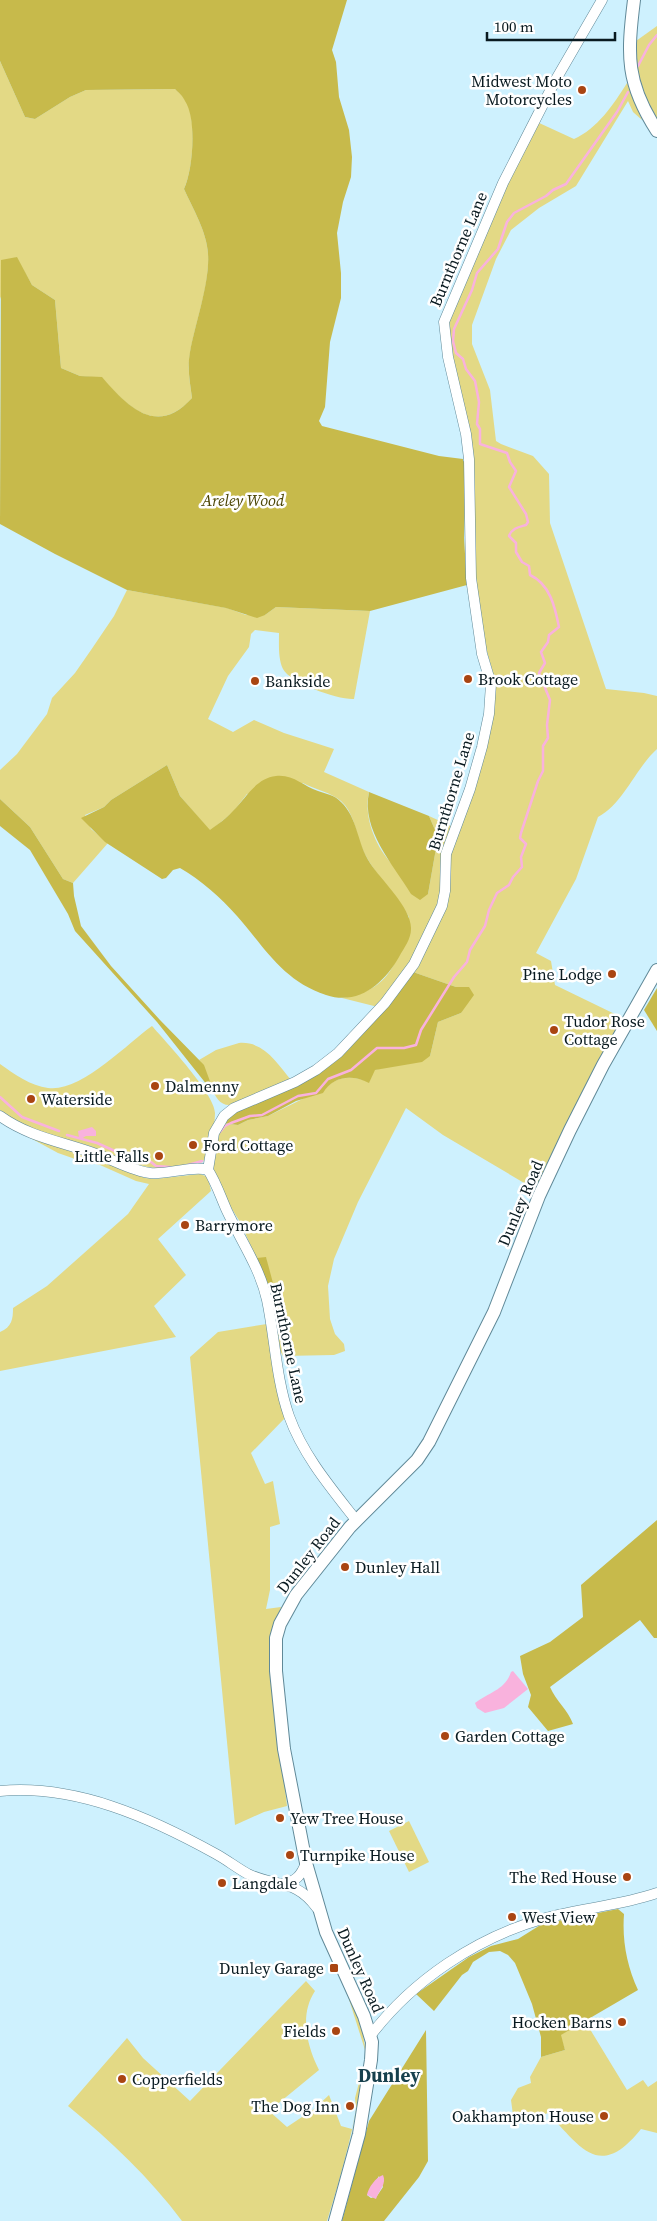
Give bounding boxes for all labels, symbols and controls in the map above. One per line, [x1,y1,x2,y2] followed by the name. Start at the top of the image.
[487,10,614,42] scale bar
[494,16,534,37] text: 100 m
[471,70,572,110] place label: Midwest Moto Motorcycles
[576,84,588,96] marker: Midwest Moto Motorcycles
[424,188,492,310] street label: Burnthorne Lane
[201,489,285,511] park label: Areley Wood
[478,668,578,690] place label: Brook Cottage
[265,670,330,692] place label: Bankside
[462,673,474,685] marker: Brook Cottage
[249,675,261,687] marker: Bankside
[423,729,479,853] street label: Burnthorne Lane
[523,963,602,985] place label: Pine Lodge
[606,968,618,980] marker: Pine Lodge
[564,1010,645,1050] place label: Tudor Rose Cottage
[548,1024,560,1036] marker: Tudor Rose Cottage
[165,1075,240,1097] place label: Dalmenny
[149,1080,161,1092] marker: Dalmenny
[41,1088,112,1110] place label: Waterside
[25,1093,37,1105] marker: Waterside
[203,1134,293,1156] place label: Ford Cottage
[187,1139,199,1151] marker: Ford Cottage
[74,1145,149,1167] place label: Little Falls
[153,1150,165,1162] marker: Little Falls
[492,1157,548,1249] street label: Dunley Road
[195,1214,273,1236] place label: Barrymore
[179,1219,191,1231] marker: Barrymore
[265,1281,313,1405] street label: Burnthorne Lane
[271,1512,345,1598] street label: Dunley Road
[355,1556,440,1578] place label: Dunley Hall
[339,1561,351,1573] marker: Dunley Hall
[455,1725,565,1747] place label: Garden Cottage
[439,1730,451,1742] marker: Garden Cottage
[290,1807,404,1829] place label: Yew Tree House
[274,1812,286,1824] marker: Yew Tree House
[300,1844,415,1866] place label: Turnpike House
[284,1849,296,1861] marker: Turnpike House
[509,1866,617,1888] place label: The Red House
[621,1871,633,1883] marker: The Red House
[232,1872,297,1894] place label: Langdale
[216,1877,228,1889] marker: Langdale
[522,1906,596,1928] place label: West View
[506,1911,518,1923] marker: West View
[332,1924,390,2016] street label: Dunley Road
[219,1957,324,1979] place label: Dunley Garage
[328,1962,340,1974] marker: Dunley Garage
[512,2011,612,2033] place label: Hocken Barns
[616,2016,628,2028] marker: Hocken Barns
[283,2020,326,2042] place label: Fields
[330,2025,342,2037] marker: Fields
[358,2062,421,2088] district label: Dunley
[132,2068,223,2090] place label: Copperfields
[116,2073,128,2085] marker: Copperfields
[251,2095,340,2117] place label: The Dog Inn
[344,2100,356,2112] marker: The Dog Inn
[452,2105,594,2127] place label: Oakhampton House
[598,2110,610,2122] marker: Oakhampton House

